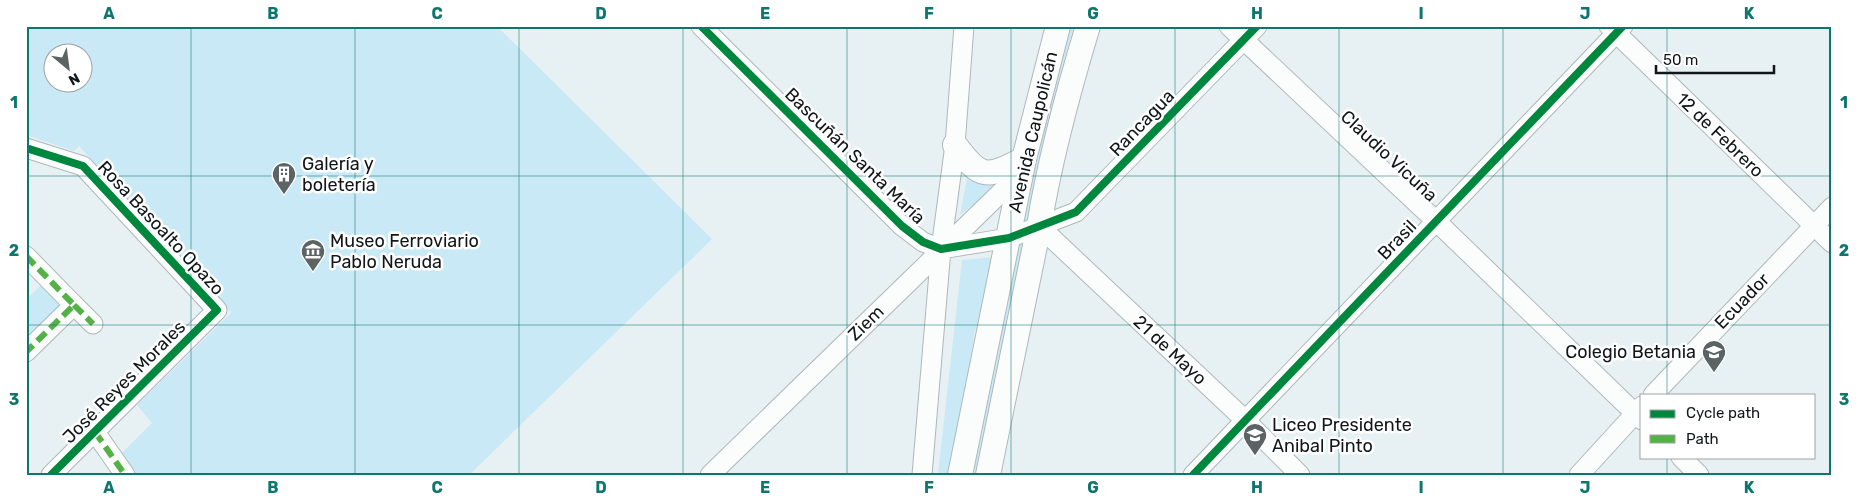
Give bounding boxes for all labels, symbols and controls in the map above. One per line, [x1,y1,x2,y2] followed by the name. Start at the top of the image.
[103,4,115,23] text: A
[267,4,279,23] text: B
[431,4,443,23] text: C
[595,4,607,23] text: D
[760,4,770,23] text: E
[924,4,934,23] text: F
[1087,4,1099,23] text: G
[1251,4,1263,23] text: H
[1418,4,1424,23] text: I
[1580,4,1590,23] text: J
[1744,4,1755,23] text: K
[42,42,92,92] north arrow
[1656,42,1773,74] scale bar
[1004,49,1062,215] street label: Avenida Caupolicán
[1663,51,1698,69] text: 50 m
[66,69,83,89] text: N
[780,83,930,229] street label: Bascuñán Santa María
[1105,85,1179,161] street label: Rancagua
[1672,88,1768,182] street label: 12 de Febrero
[10,93,18,112] text: 1
[1840,93,1848,112] text: 1
[1336,106,1442,206] street label: Claudio Vicuña
[302,153,376,196] place label: Galería y boletería
[93,156,229,300] street label: Rosa Basoalto Opazo
[271,161,297,195] building icon: Galería y boletería
[1373,216,1421,264] street label: Brasil
[330,230,479,273] place label: Museo Ferroviario Pablo Neruda
[300,238,326,272] museum icon: Museo Ferroviario Pablo Neruda
[9,241,19,260] text: 2
[1839,241,1849,260] text: 2
[1710,268,1774,334] street label: Ecuador
[844,301,888,345] street label: Ziem
[1129,311,1211,389] street label: 21 de Mayo
[58,316,190,448] street label: José Reyes Morales
[1701,339,1727,373] school or university icon: Colegio Betania
[1565,341,1696,363] place label: Colegio Betania
[9,390,19,409] text: 3
[1839,390,1849,409] text: 3
[1640,394,1816,458] legend
[1686,404,1760,422] text: Cycle path
[1272,414,1412,457] place label: Liceo Presidente Anibal Pinto
[1242,422,1268,456] school or university icon: Liceo Presidente Anibal Pinto
[1686,430,1719,448] text: Path
[103,478,115,497] text: A
[267,478,279,497] text: B
[431,478,443,497] text: C
[595,478,607,497] text: D
[760,478,770,497] text: E
[924,478,934,497] text: F
[1087,478,1099,497] text: G
[1251,478,1263,497] text: H
[1418,478,1424,497] text: I
[1580,478,1590,497] text: J
[1744,478,1755,497] text: K

